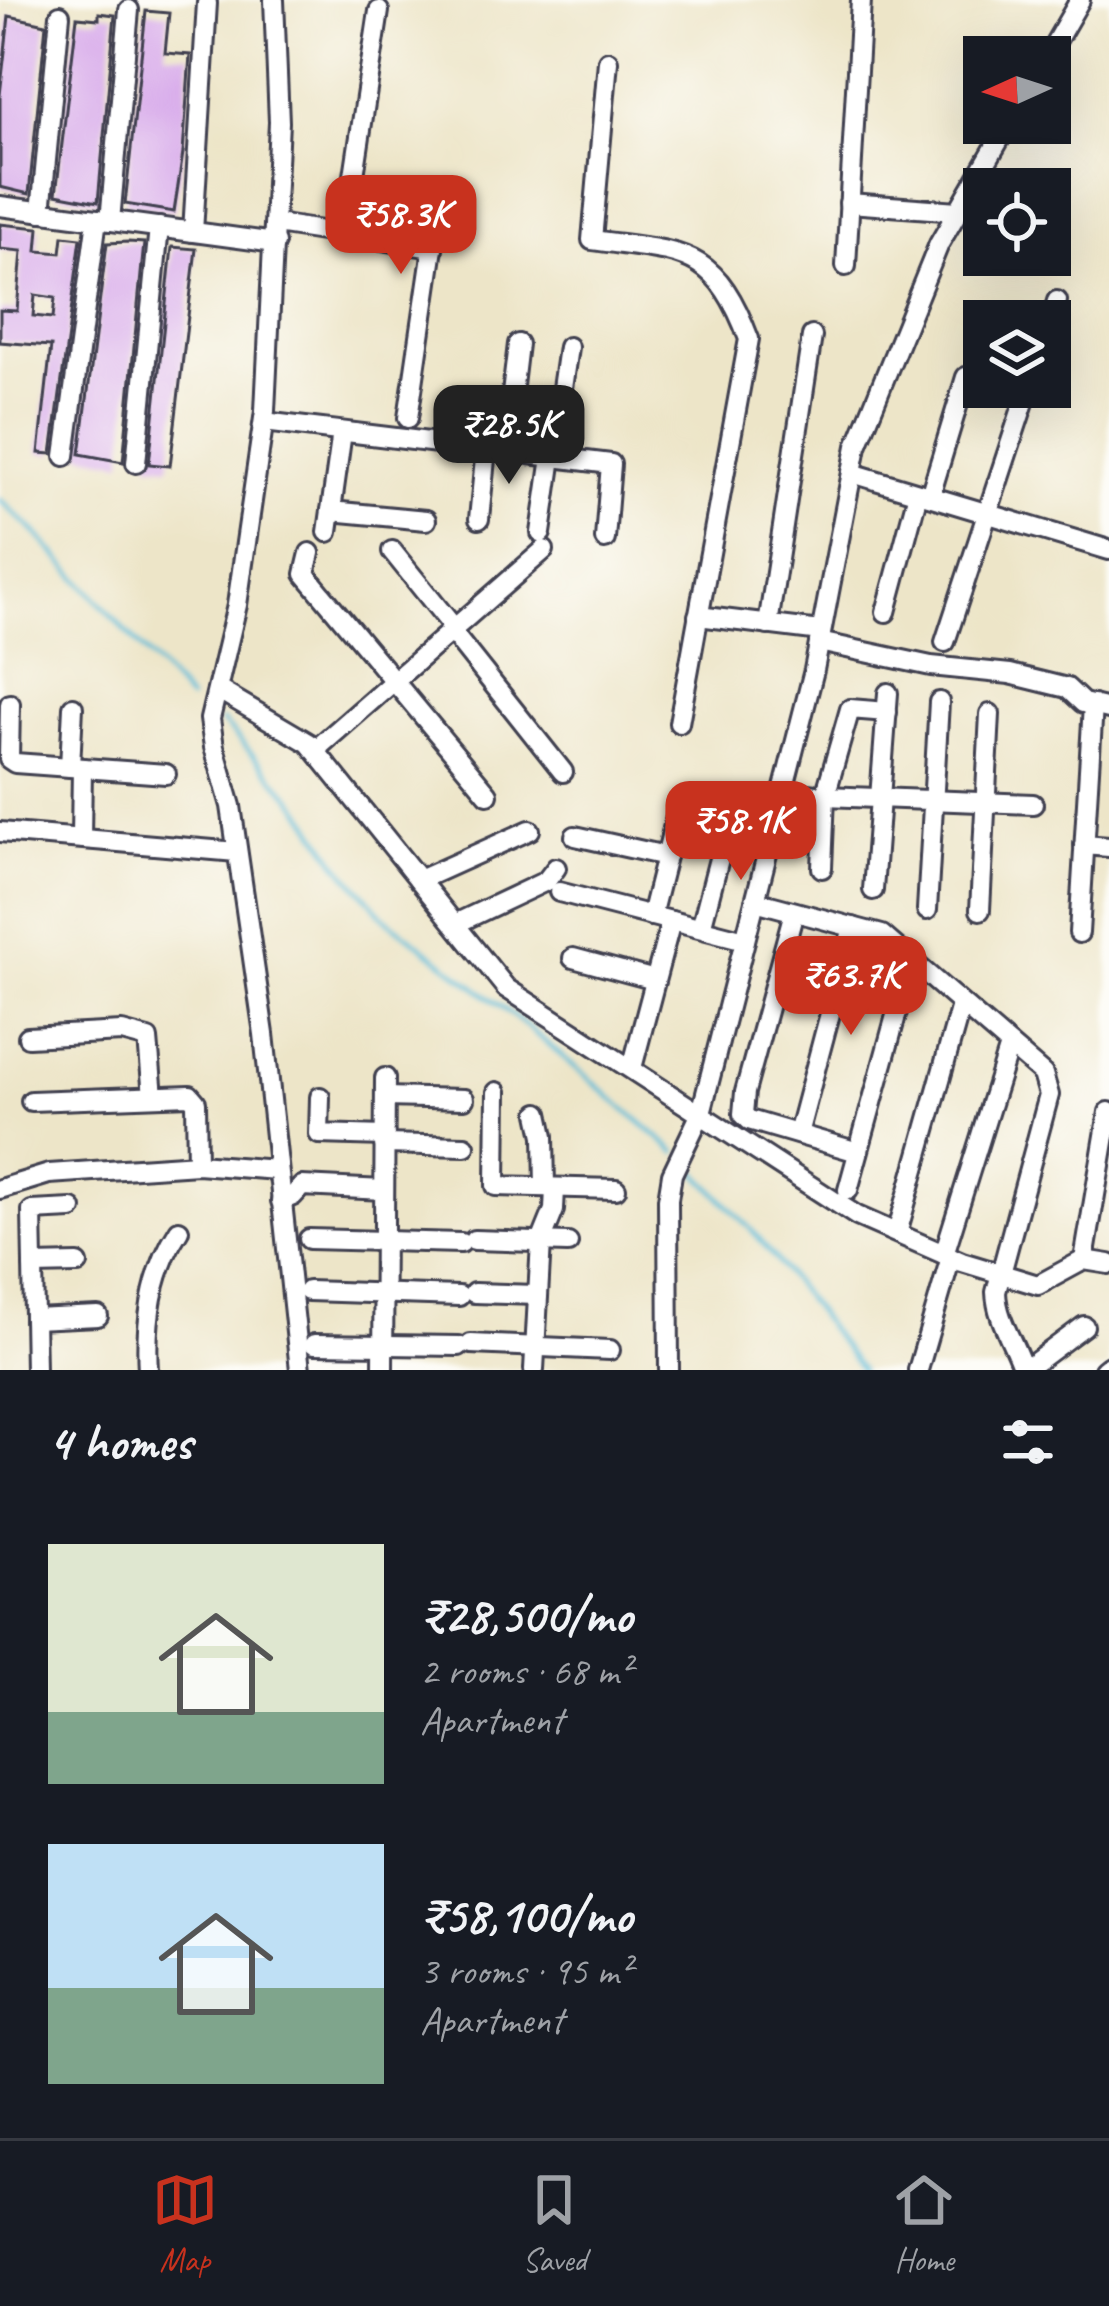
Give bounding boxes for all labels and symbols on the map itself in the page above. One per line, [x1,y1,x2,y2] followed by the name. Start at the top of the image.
[963,36,1071,144] north arrow
[303,175,499,277] pin: ₹58.3K
[411,385,607,487] pin: ₹28.5K
[643,781,839,883] pin: ₹58.1K
[753,936,949,1038] pin: ₹63.7K

